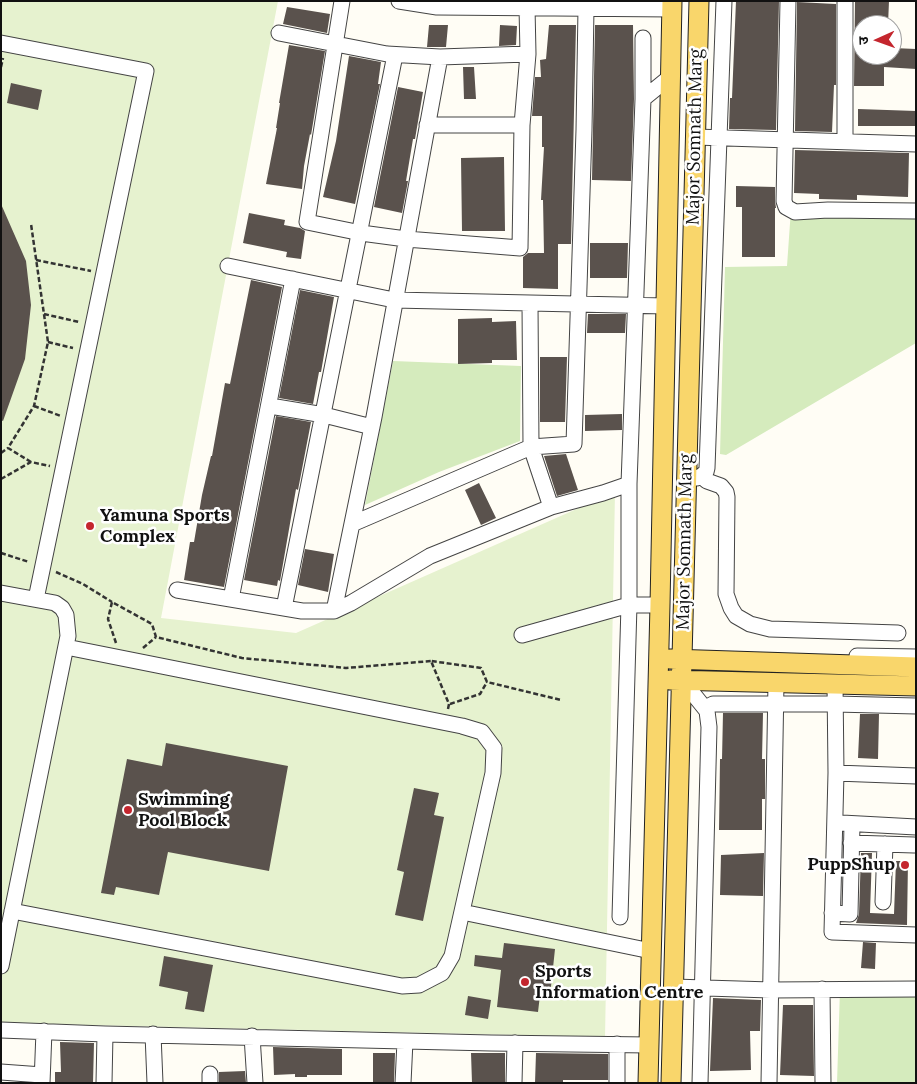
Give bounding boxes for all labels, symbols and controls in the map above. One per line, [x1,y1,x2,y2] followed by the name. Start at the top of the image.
[852,15,902,65] north arrow
[854,36,872,45] text: उ
[683,49,707,225] street label: Major Somnath Marg
[673,454,697,630] street label: Major Somnath Marg
[100,505,230,548] place label: Yamuna Sports Complex
[84,520,96,532] marker: Yamuna Sports Complex
[138,789,230,832] place label: Swimming Pool Block
[122,804,134,816] marker: Swimming Pool Block
[807,854,895,876] place label: PuppShup
[899,859,911,871] marker: PuppShup
[535,961,703,1004] place label: Sports Information Centre
[519,976,531,988] marker: Sports Information Centre

